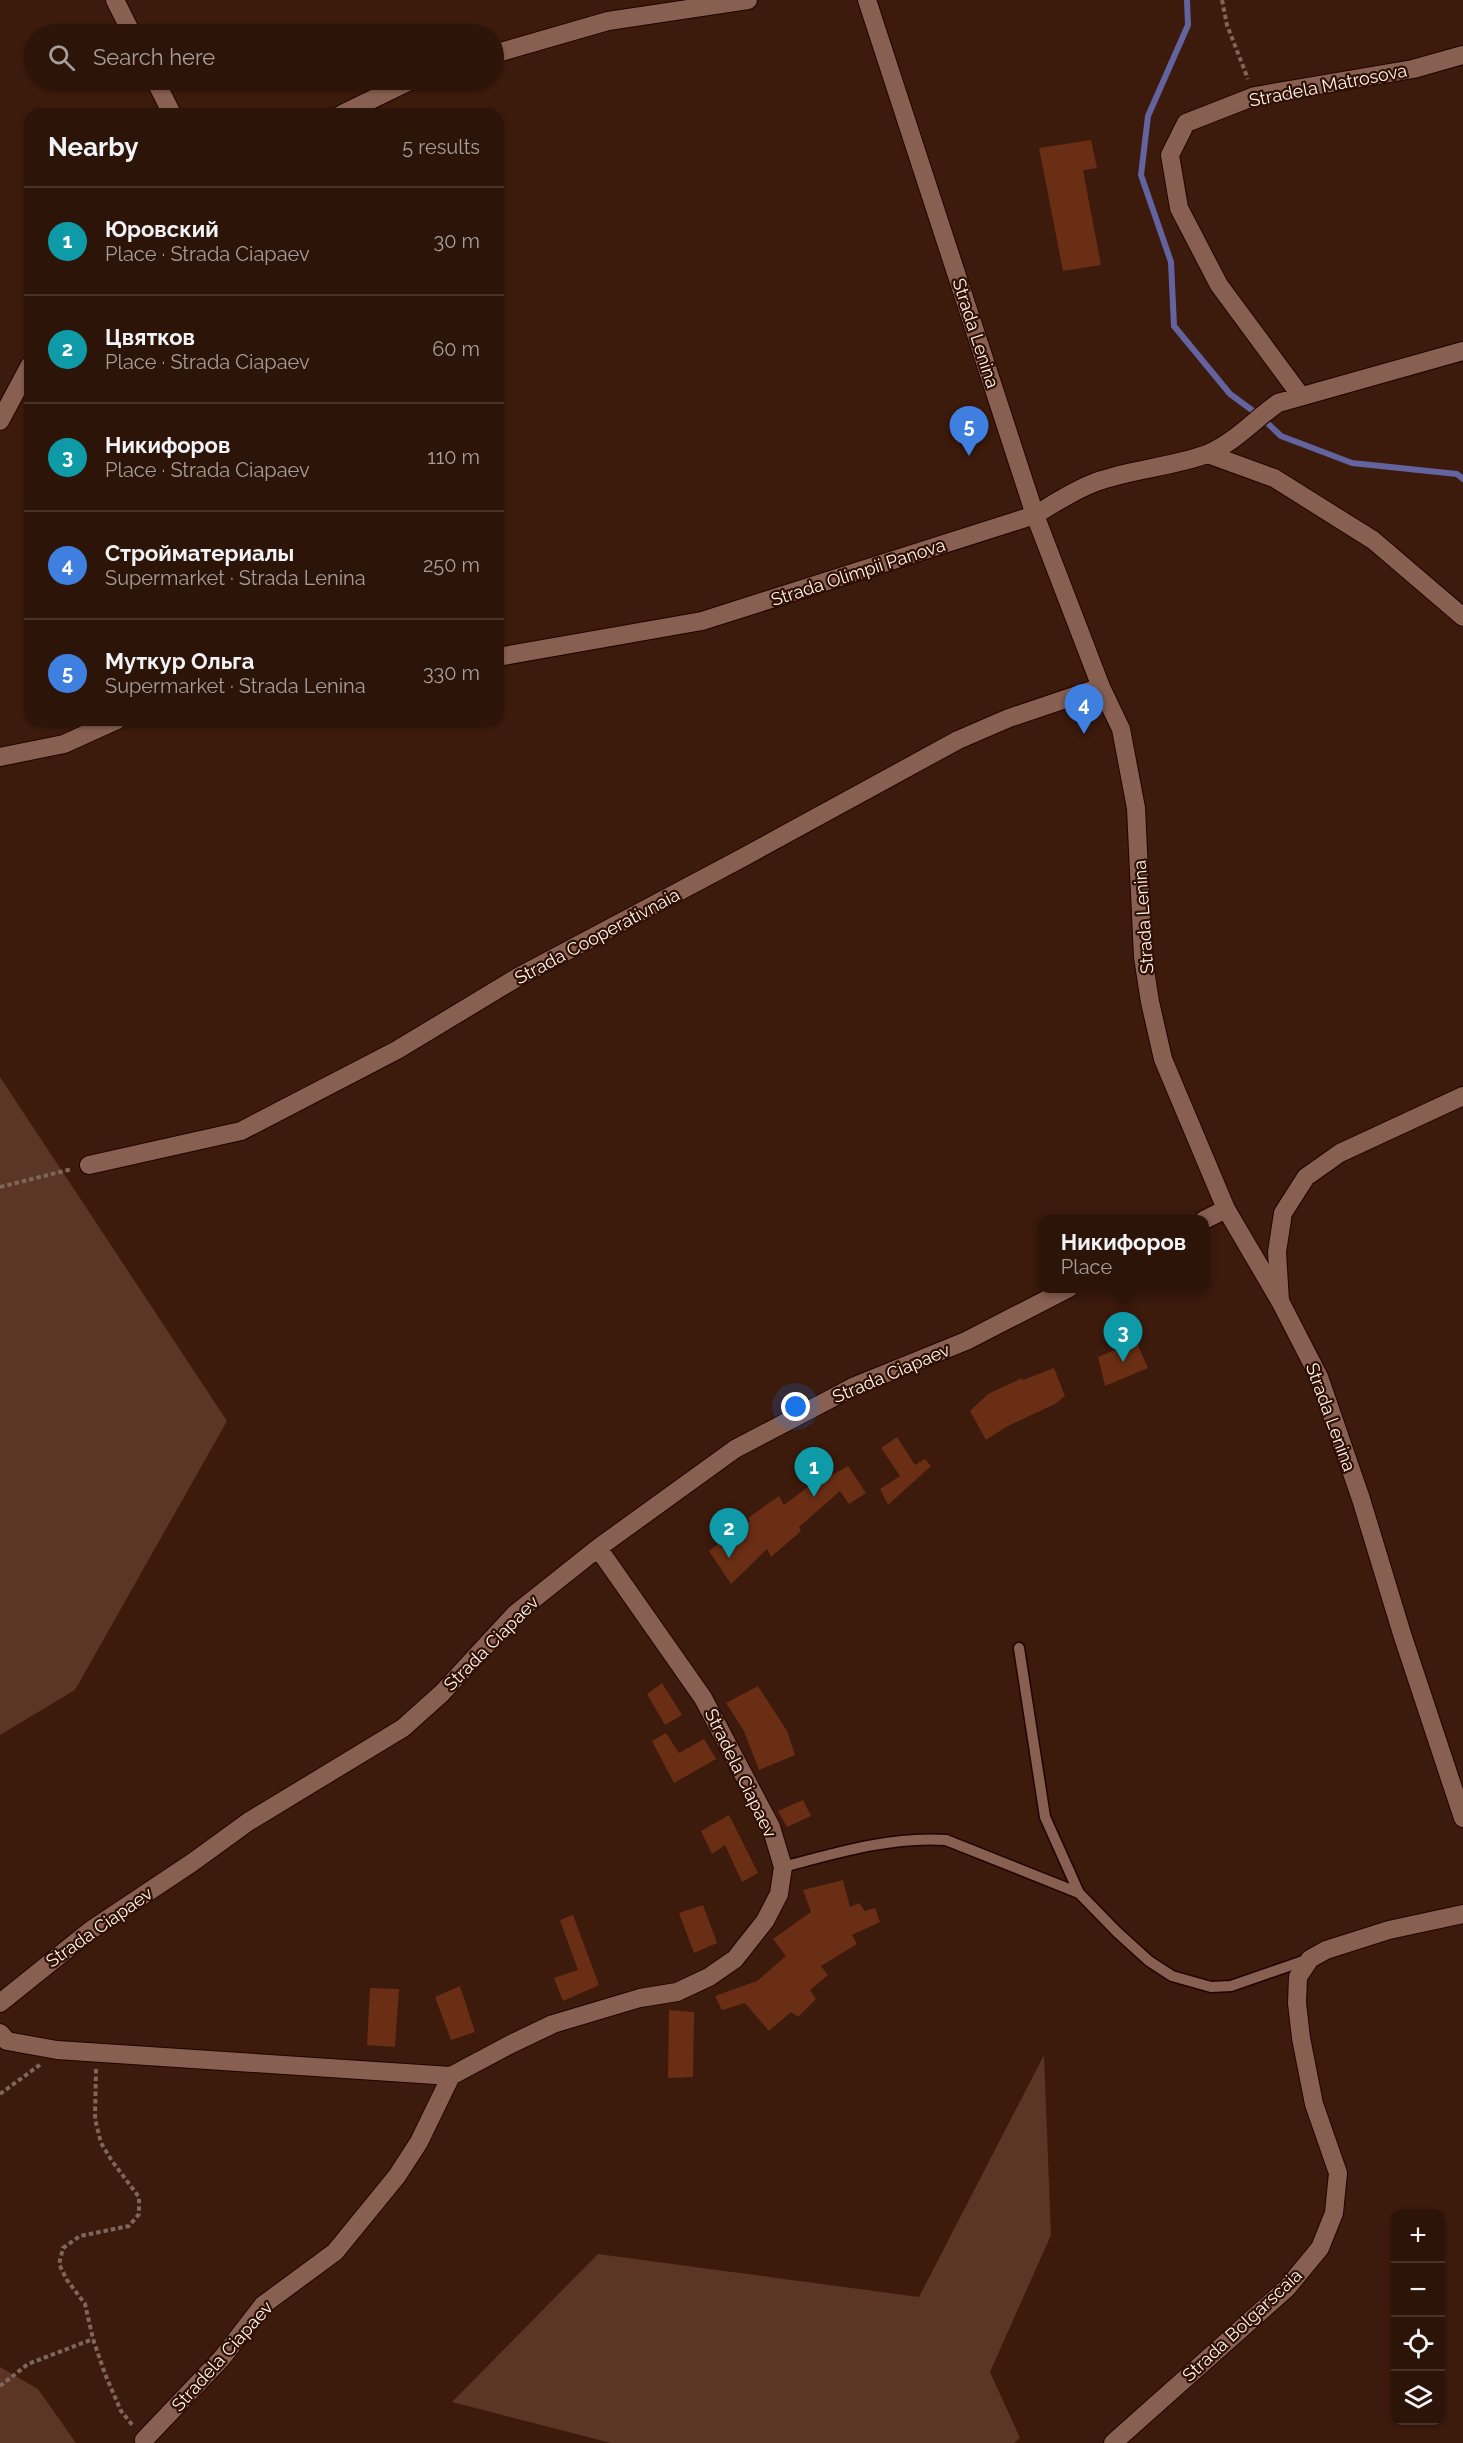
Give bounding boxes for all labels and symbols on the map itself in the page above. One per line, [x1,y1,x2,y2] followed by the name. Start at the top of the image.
[1247,59,1409,111] street label: Stradela Matrosova
[948,276,1004,390] street label: Strada Lenina
[950,406,988,456] pin: 5
[768,534,948,610] street label: Strada Olimpii Panova
[1064,684,1104,734] pin: 4
[1129,859,1157,975] street label: Strada Lenina
[511,884,683,988] street label: Strada Cooperativnaia
[1104,1312,1142,1362] pin: 3
[829,1339,953,1407] street label: Strada Ciapaev
[1302,1360,1360,1474] street label: Strada Lenina
[781,1392,810,1421] your location
[794,1448,834,1497] pin: 1
[710,1508,748,1558] pin: 2
[439,1591,543,1695] street label: Strada Ciapaev
[701,1705,781,1841] street label: Stradela Ciapaev
[42,1882,157,1972] street label: Strada Ciapaev
[1178,2264,1306,2386] street label: Strada Bolgarscaia
[167,2296,277,2415] street label: Stradela Ciapaev

